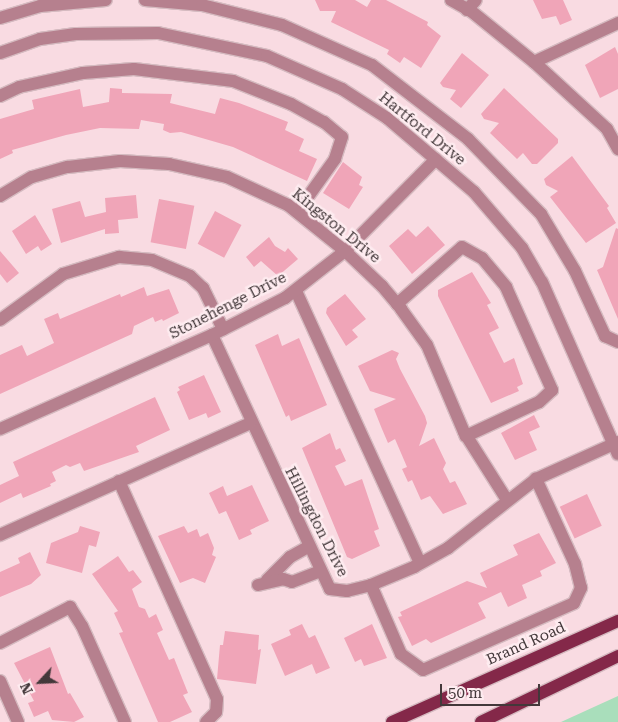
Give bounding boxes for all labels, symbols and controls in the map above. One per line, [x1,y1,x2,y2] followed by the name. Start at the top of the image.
[375,89,469,169] street label: Hartford Drive
[288,185,384,267] street label: Kingston Drive
[167,269,289,343] street label: Stonehenge Drive
[281,464,351,580] street label: Hillingdon Drive
[484,619,568,669] street label: Brand Road
[15,657,65,707] north arrow
[443,674,543,706] scale bar
[17,680,36,697] text: N
[448,684,482,702] text: 50 m

